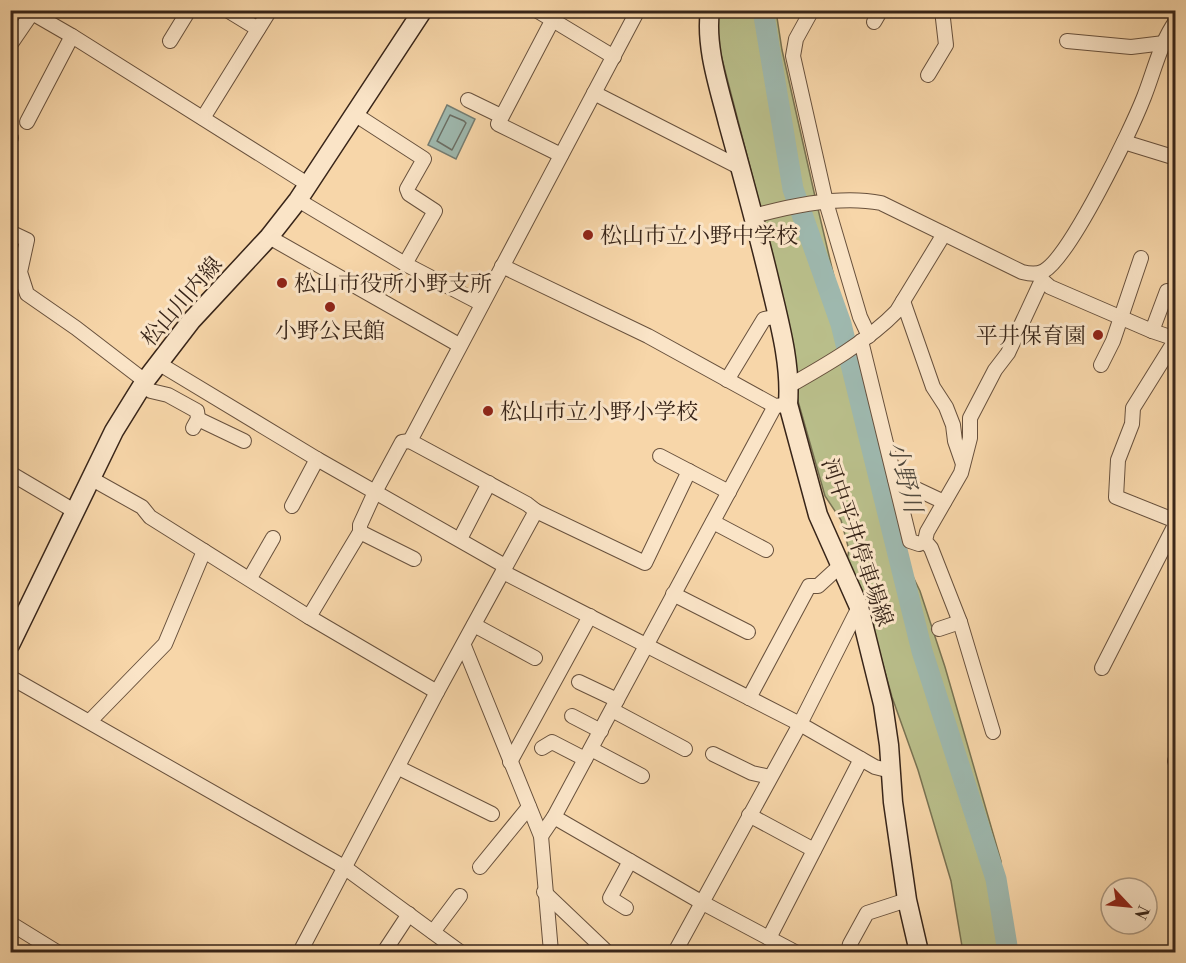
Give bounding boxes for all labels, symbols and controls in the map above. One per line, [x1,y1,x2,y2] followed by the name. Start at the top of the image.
[600,223,798,250] place label: 松山市立小野中学校
[581,228,595,242] marker: 松山市立小野中学校
[136,252,228,352] street label: 松山川内線
[294,271,492,298] place label: 松山市役所小野支所
[275,276,289,290] marker: 松山市役所小野支所
[323,300,337,314] marker: 小野公民館
[275,318,385,345] place label: 小野公民館
[976,323,1086,350] place label: 平井保育園
[1091,328,1105,342] marker: 平井保育園
[500,399,698,426] place label: 松山市立小野小学校
[481,404,495,418] marker: 松山市立小野小学校
[881,439,928,519] water label: 小野川
[815,455,898,630] street label: 河中平井停車場線
[1099,876,1159,936] north arrow
[1130,902,1153,923] text: N

